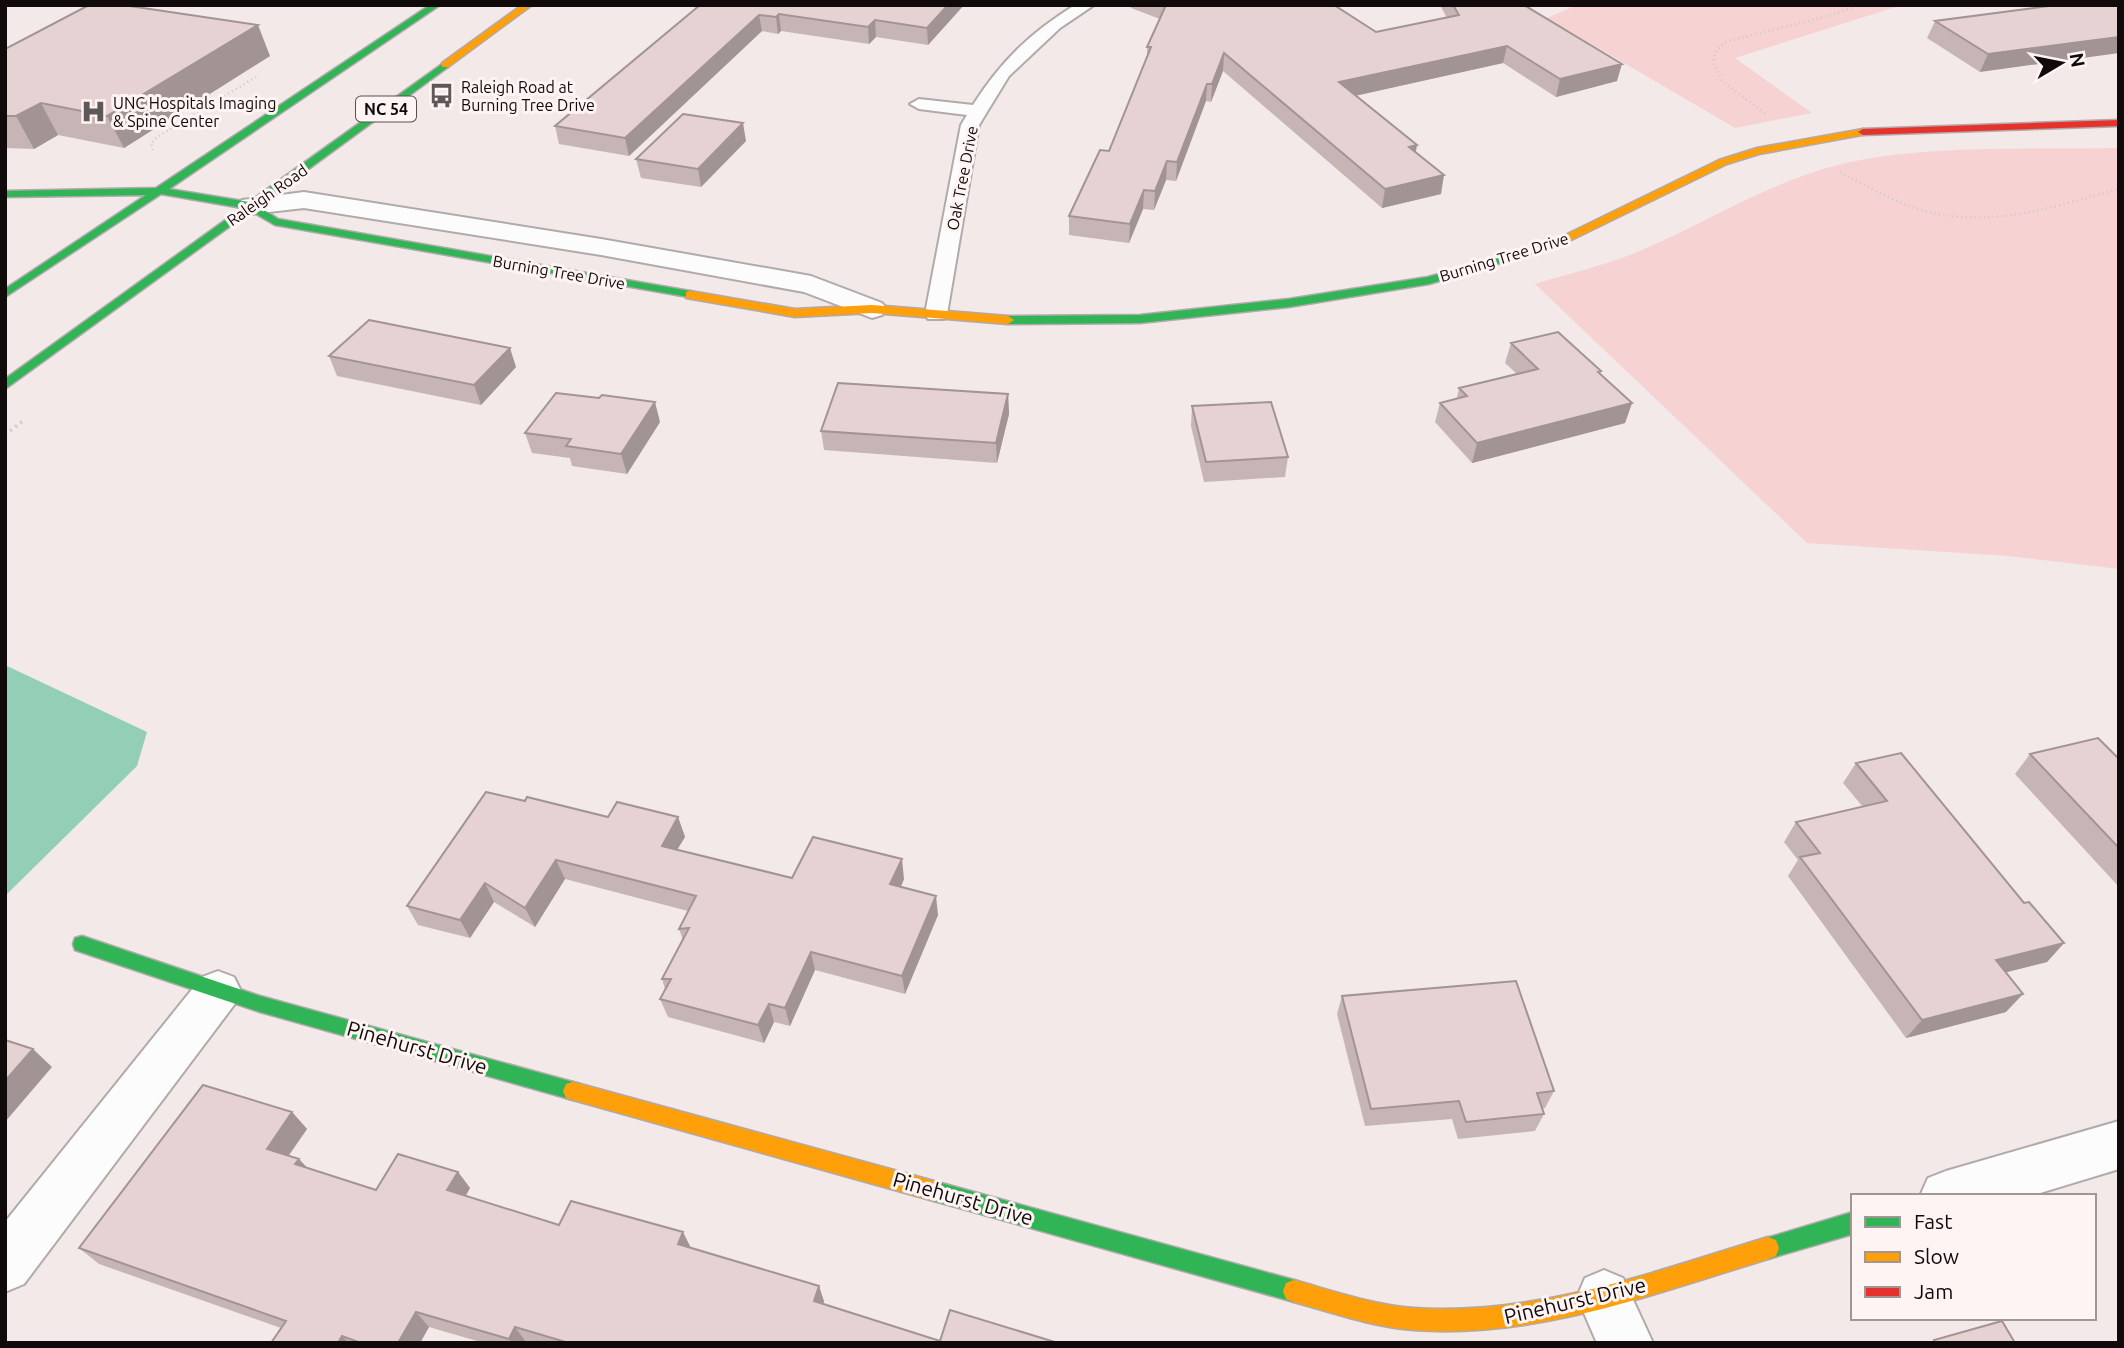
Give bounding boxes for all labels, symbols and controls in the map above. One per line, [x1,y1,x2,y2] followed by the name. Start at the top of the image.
[2026,28,2096,98] north arrow
[2066,51,2090,69] text: N
[461,78,595,114] place label: Raleigh Road at Burning Tree Drive
[427,82,455,110] bus stop icon: Raleigh Road at Burning Tree Drive
[113,94,276,130] place label: UNC Hospitals Imaging & Spine Center
[356,96,416,122] road number: NC 54
[79,98,107,126] hospital icon: UNC Hospitals Imaging & Spine Center
[943,124,981,232] street label: Oak Tree Drive
[223,161,311,229] street label: Raleigh Road
[1437,229,1571,285] street label: Burning Tree Drive
[491,252,627,292] street label: Burning Tree Drive
[344,1016,490,1079] street label: Pinehurst Drive
[890,1167,1036,1230] street label: Pinehurst Drive
[1851,1194,2096,1320] legend
[1914,1209,1952,1233] text: Fast
[1914,1244,1959,1268] text: Slow
[1501,1272,1648,1328] street label: Pinehurst Drive
[1914,1279,1953,1303] text: Jam

